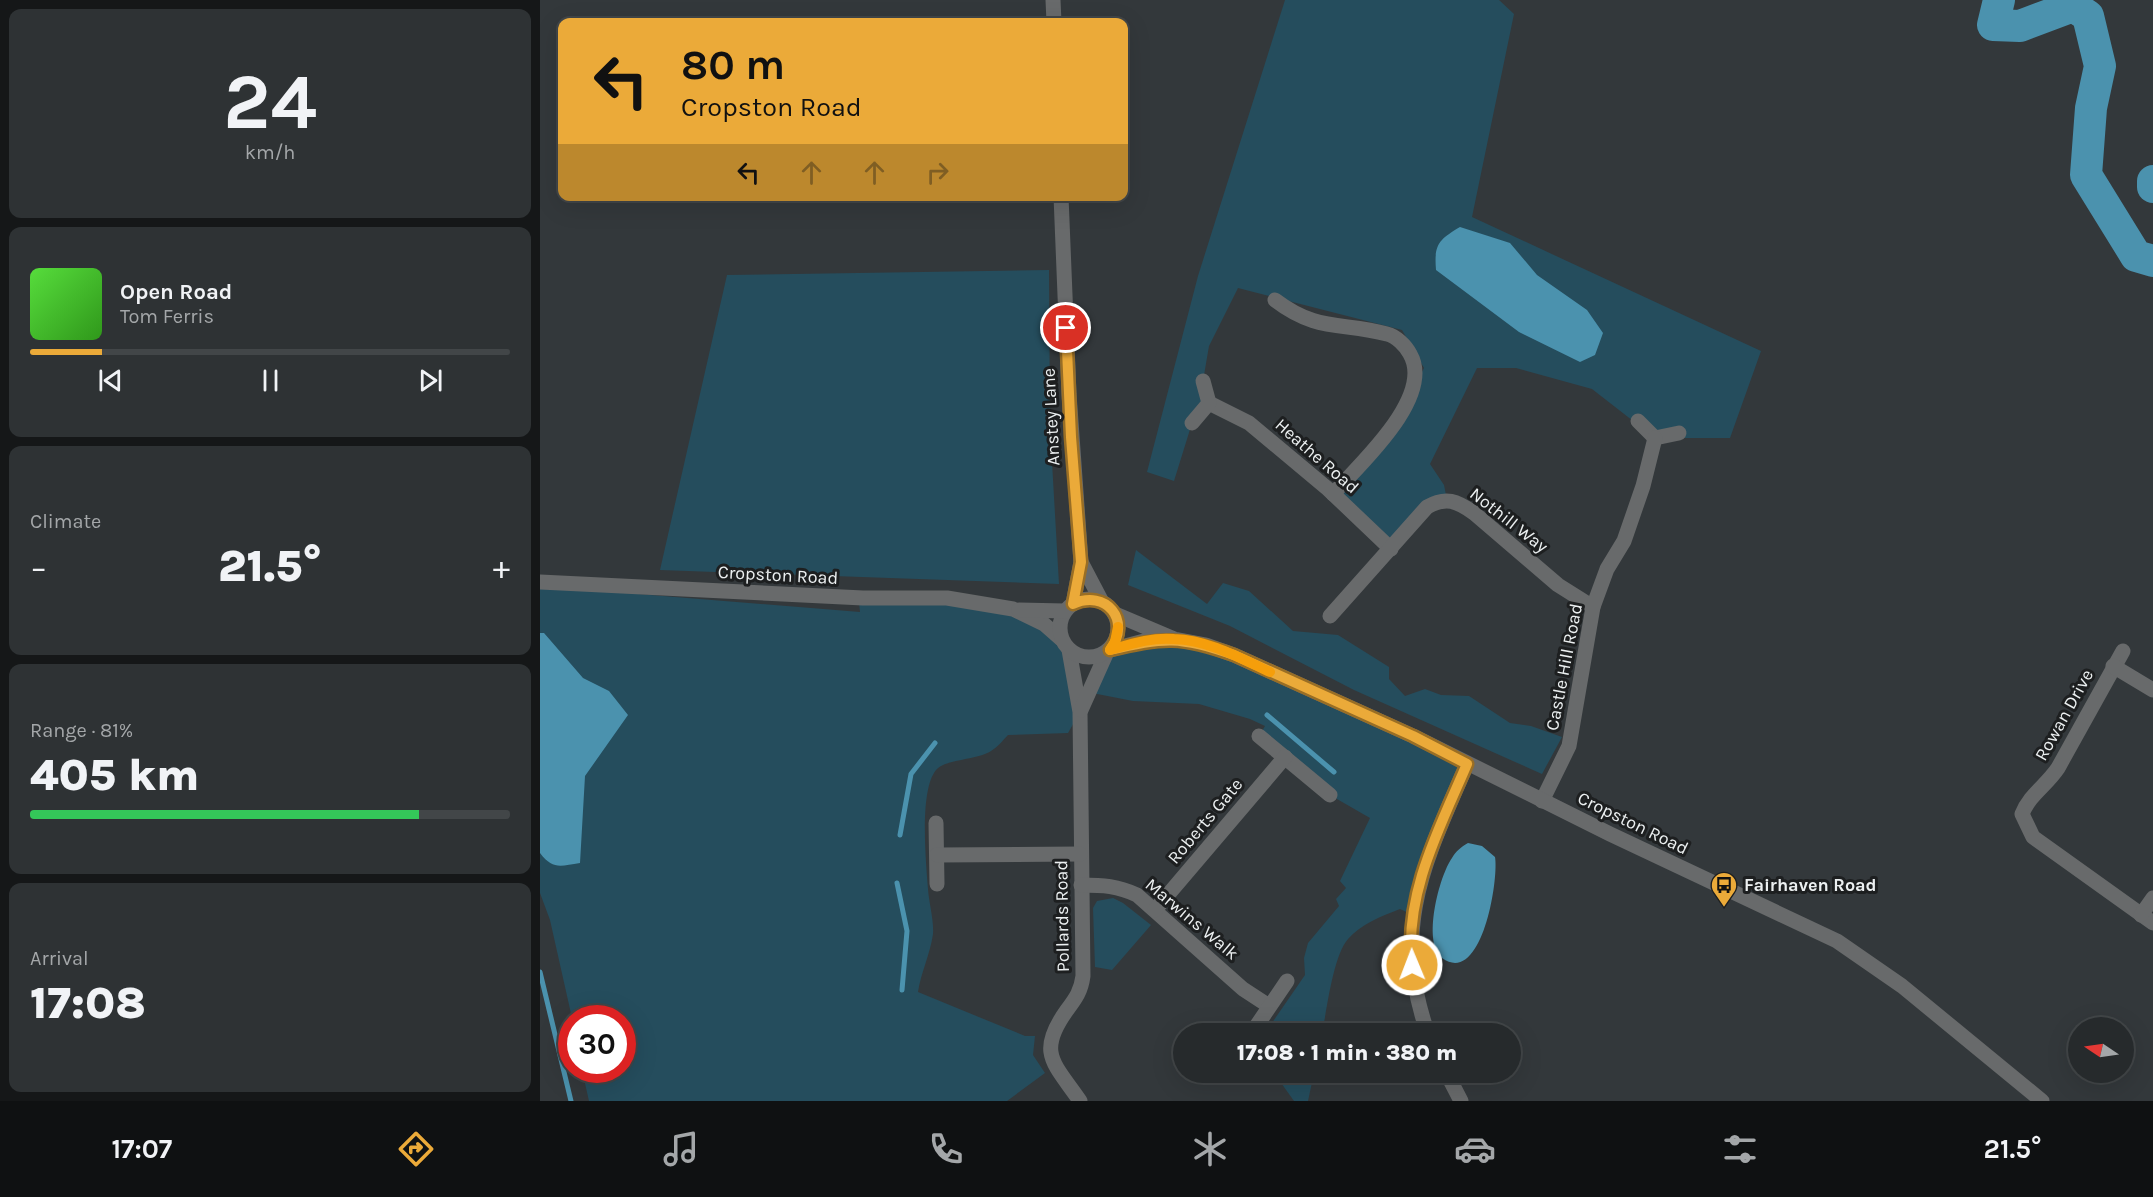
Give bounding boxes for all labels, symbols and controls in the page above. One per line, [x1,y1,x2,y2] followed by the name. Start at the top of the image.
[681,40,785,90] text: 80 m
[582,42,660,120] icon: left
[223,56,317,148] text: 24
[681,91,862,123] text: Cropston Road
[245,141,295,164] text: km/h
[732,156,765,189] icon: left
[795,156,828,189] icon: ahead
[858,156,891,189] icon: ahead
[921,156,954,189] icon: right
[120,279,232,305] text: Open Road
[1040,302,1091,353] pin
[120,305,214,328] text: Tom Ferris
[1049,311,1082,344] icon: arrive
[94,364,127,397] icon: previous
[254,364,287,397] icon: pause
[414,364,447,397] icon: next
[1037,368,1065,466] street label: Anstey Lane
[1271,414,1363,498] street label: Heathe Road
[1465,483,1553,558] street label: Nothill Way
[30,510,101,533] text: Climate
[218,540,322,592] text: 21.5°
[30,548,47,586] text: −
[493,548,510,586] text: +
[717,561,839,589] street label: Cropston Road
[1541,602,1587,732] street label: Castle Hill Road
[2030,665,2098,765] street label: Rowan Drive
[30,719,133,742] text: Range · 81%
[30,749,199,801] text: 405 km
[1163,774,1247,868] street label: Roberts Gate
[1574,787,1692,859] street label: Cropston Road
[1050,860,1074,972] street label: Pollards Road
[1709,870,1739,908] bus stop icon: Fairhaven Road
[1141,874,1243,964] street label: Marwins Walk
[1744,874,1877,896] place label: Fairhaven Road
[1380,933,1444,997] position arrow
[30,947,89,970] text: Arrival
[30,977,146,1029] text: 17:08
[558,1005,636,1083] speed limit sign: 30
[2068,1017,2134,1083] north arrow
[2068,1017,2134,1083] map controls
[1237,1040,1457,1066] text: 17:08 · 1 min · 380 m
[395,1128,437,1170] icon: directions
[660,1128,702,1170] icon: music
[925,1128,967,1170] icon: phone
[1189,1128,1231,1170] icon: climate
[1454,1128,1496,1170] icon: car
[1719,1128,1761,1170] icon: filters
[111,1133,172,1165] text: 17:07
[1984,1133,2042,1165] text: 21.5°

